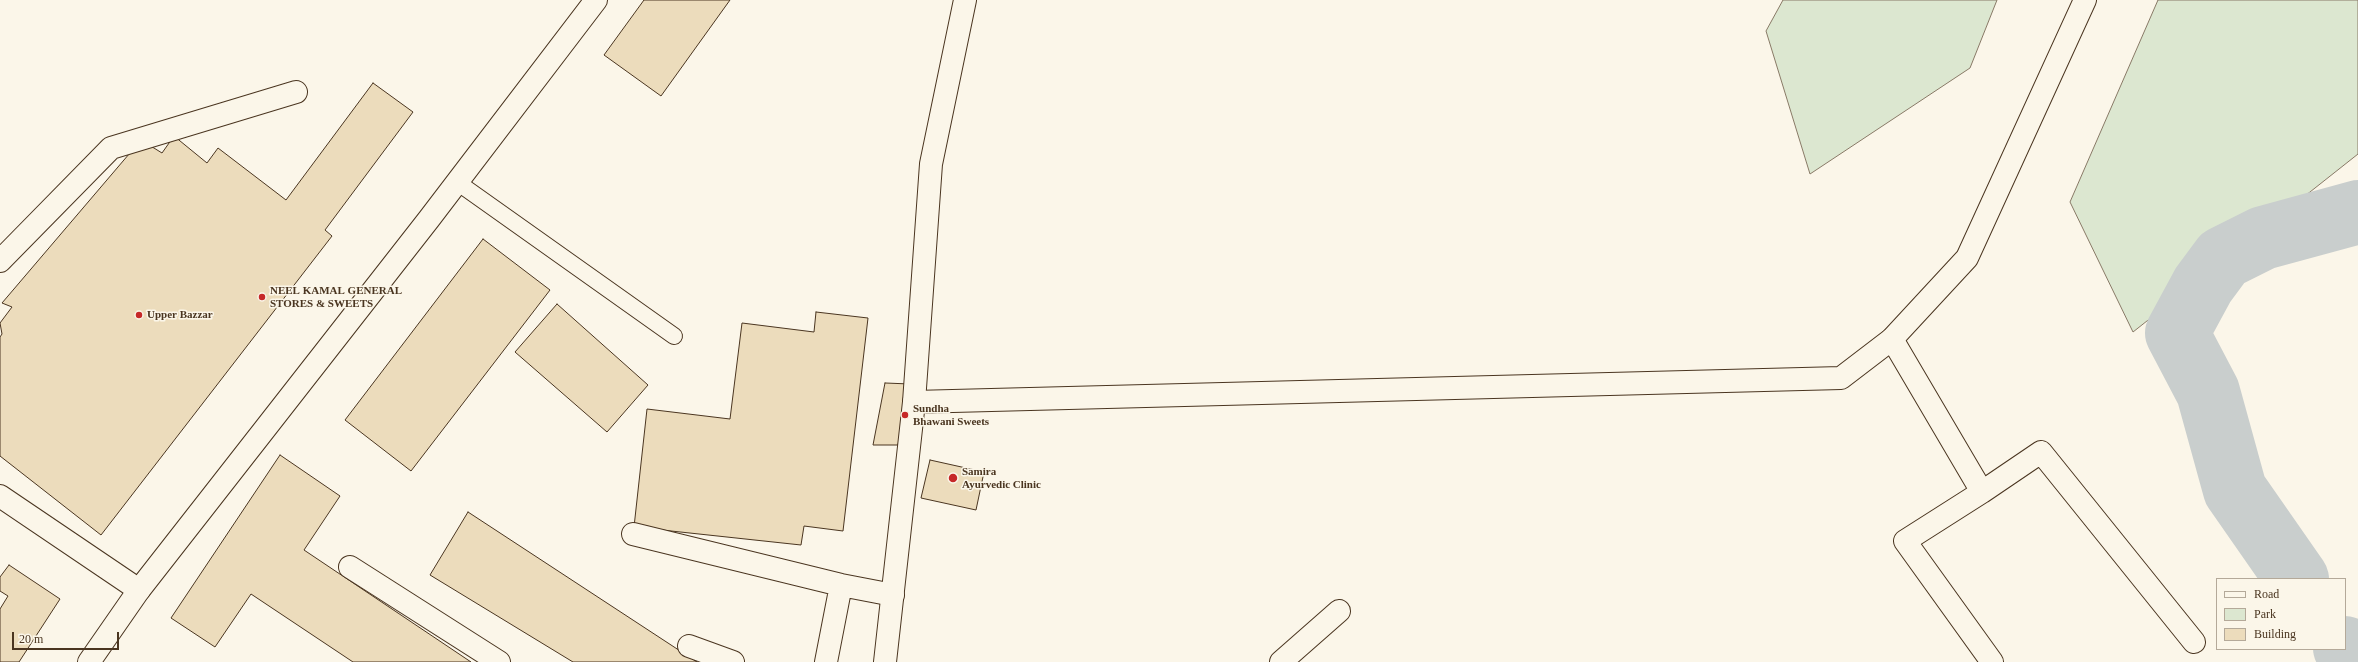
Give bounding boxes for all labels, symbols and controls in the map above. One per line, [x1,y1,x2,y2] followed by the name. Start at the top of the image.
[270,284,402,310] place label: NEEL KAMAL GENERAL STORES & SWEETS
[257,292,267,302] marker: NEEL KAMAL GENERAL STORES & SWEETS
[147,308,213,322] place label: Upper Bazzar
[134,310,144,320] marker: Upper Bazzar
[913,402,989,428] place label: Sundha Bhawani Sweets
[900,410,910,420] marker: Sundha Bhawani Sweets
[962,465,1041,491] place label: Samira Ayurvedic Clinic
[947,472,959,484] marker: Samira Ayurvedic Clinic
[2216,578,2346,650] legend
[2254,587,2279,601] text: Road
[2254,607,2276,621] text: Park
[14,624,121,650] scale bar
[2254,627,2296,641] text: Building
[19,632,43,646] text: 20 m

